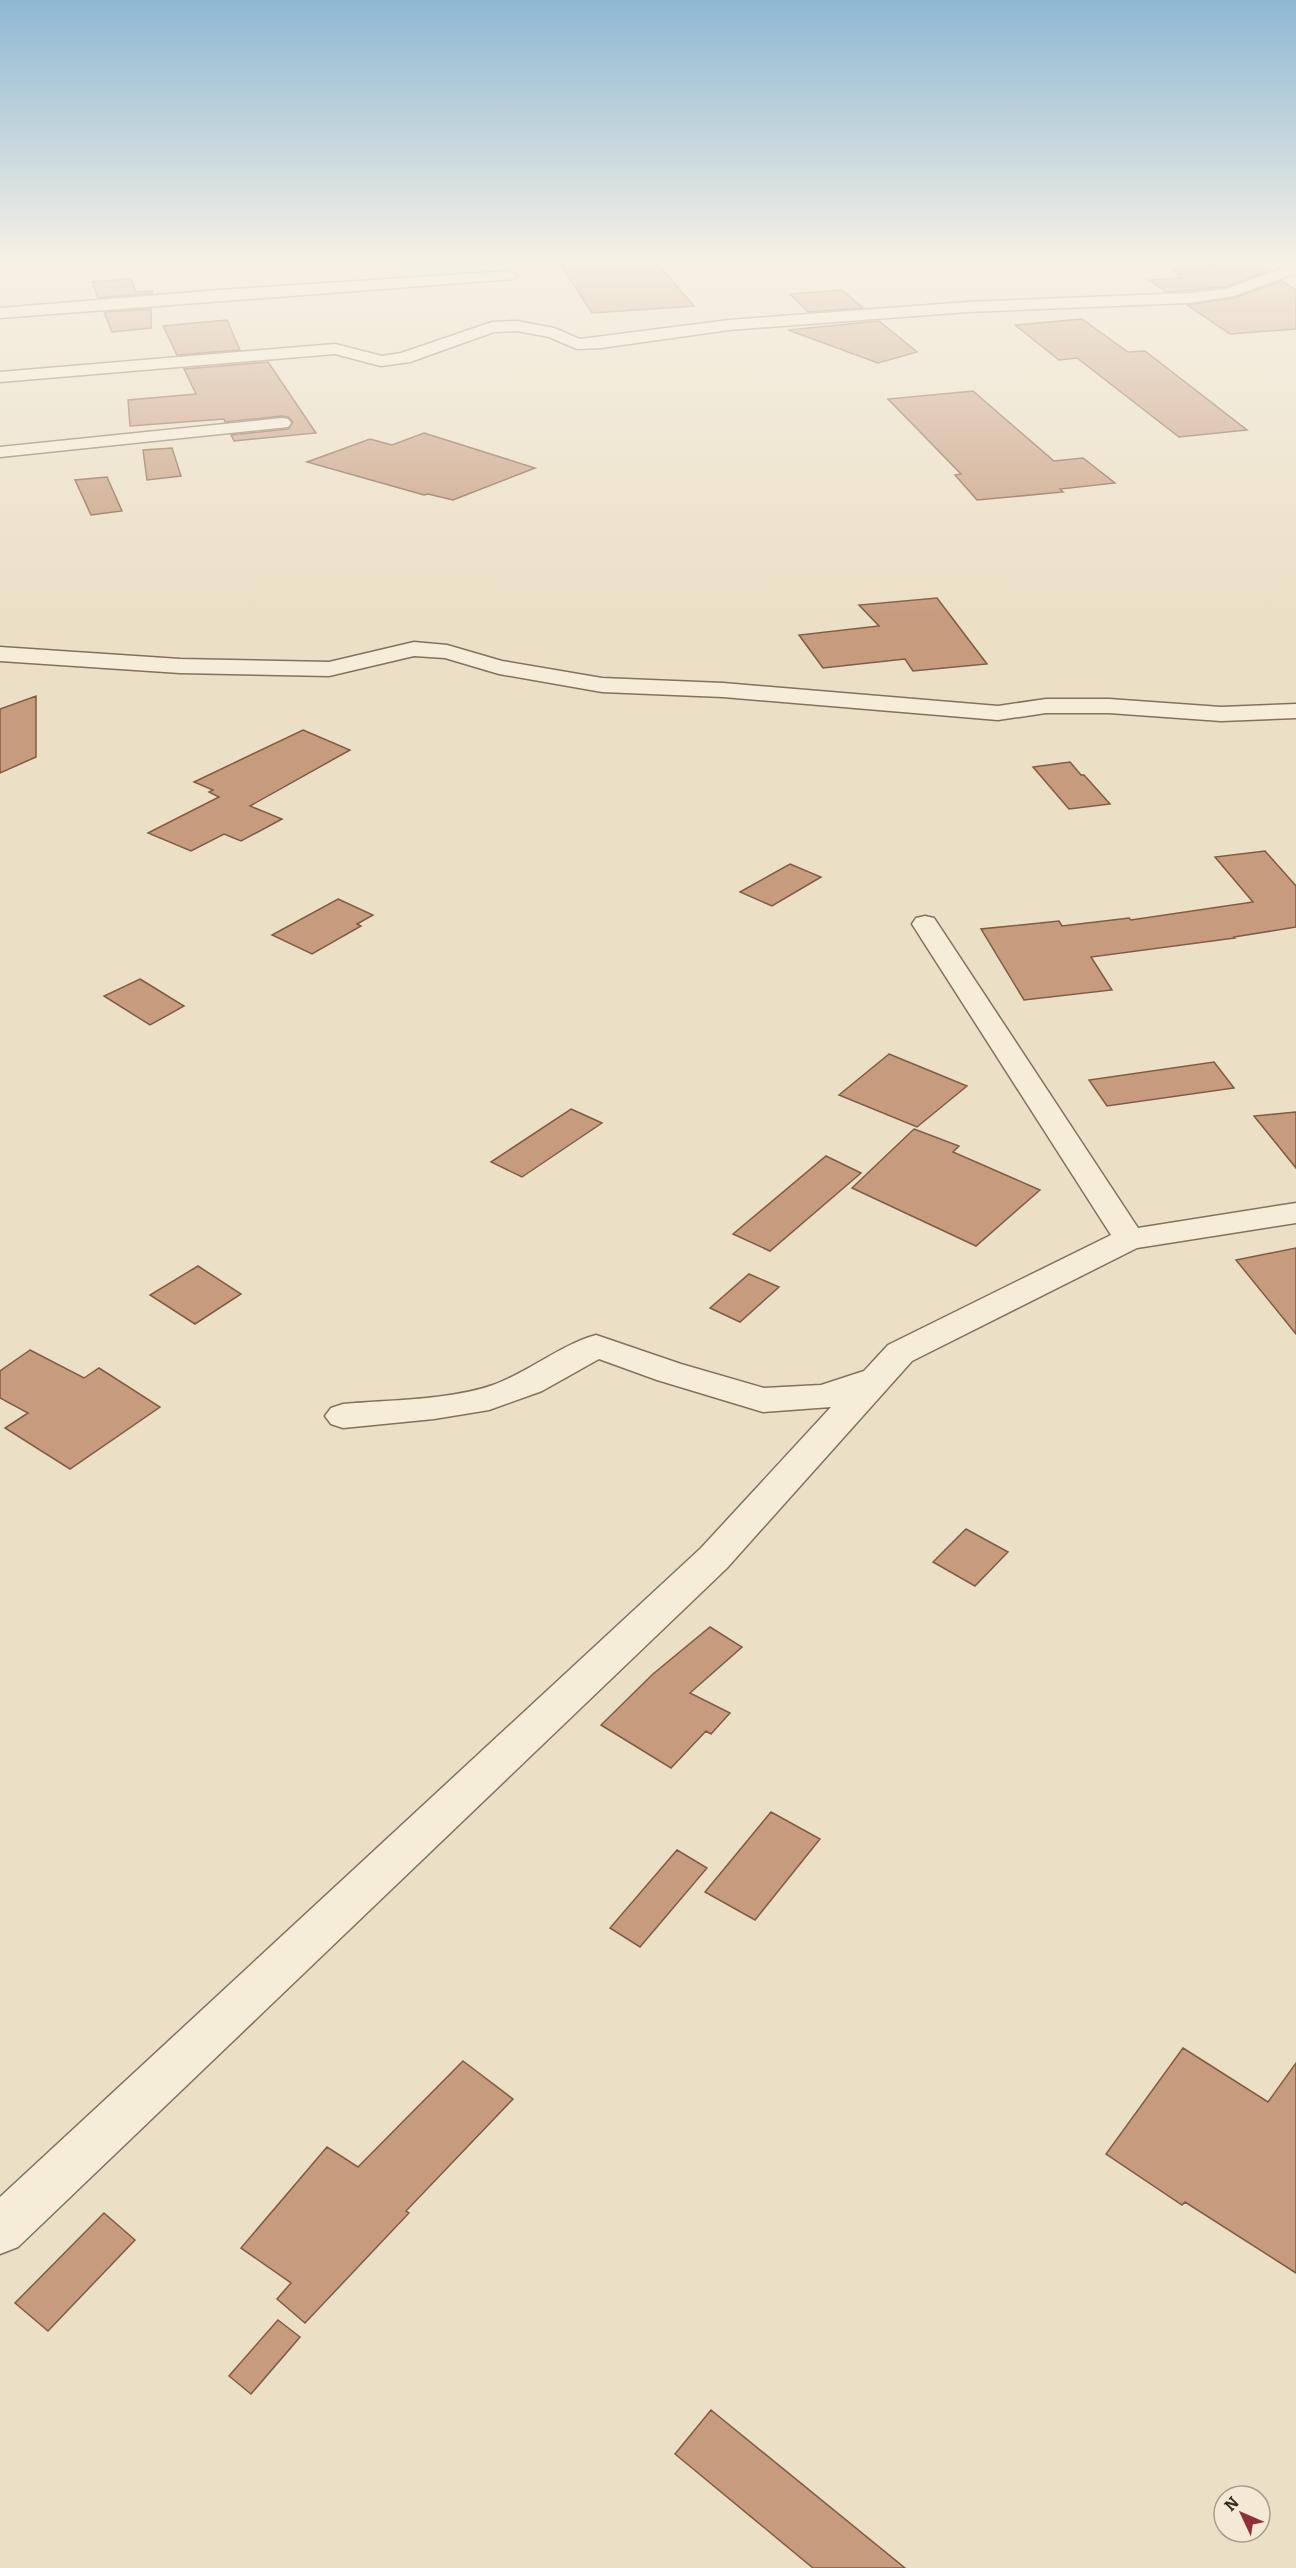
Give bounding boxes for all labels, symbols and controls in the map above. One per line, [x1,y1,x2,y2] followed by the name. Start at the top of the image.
[1212,2484,1272,2544] north arrow
[1220,2493,1243,2515] text: N

